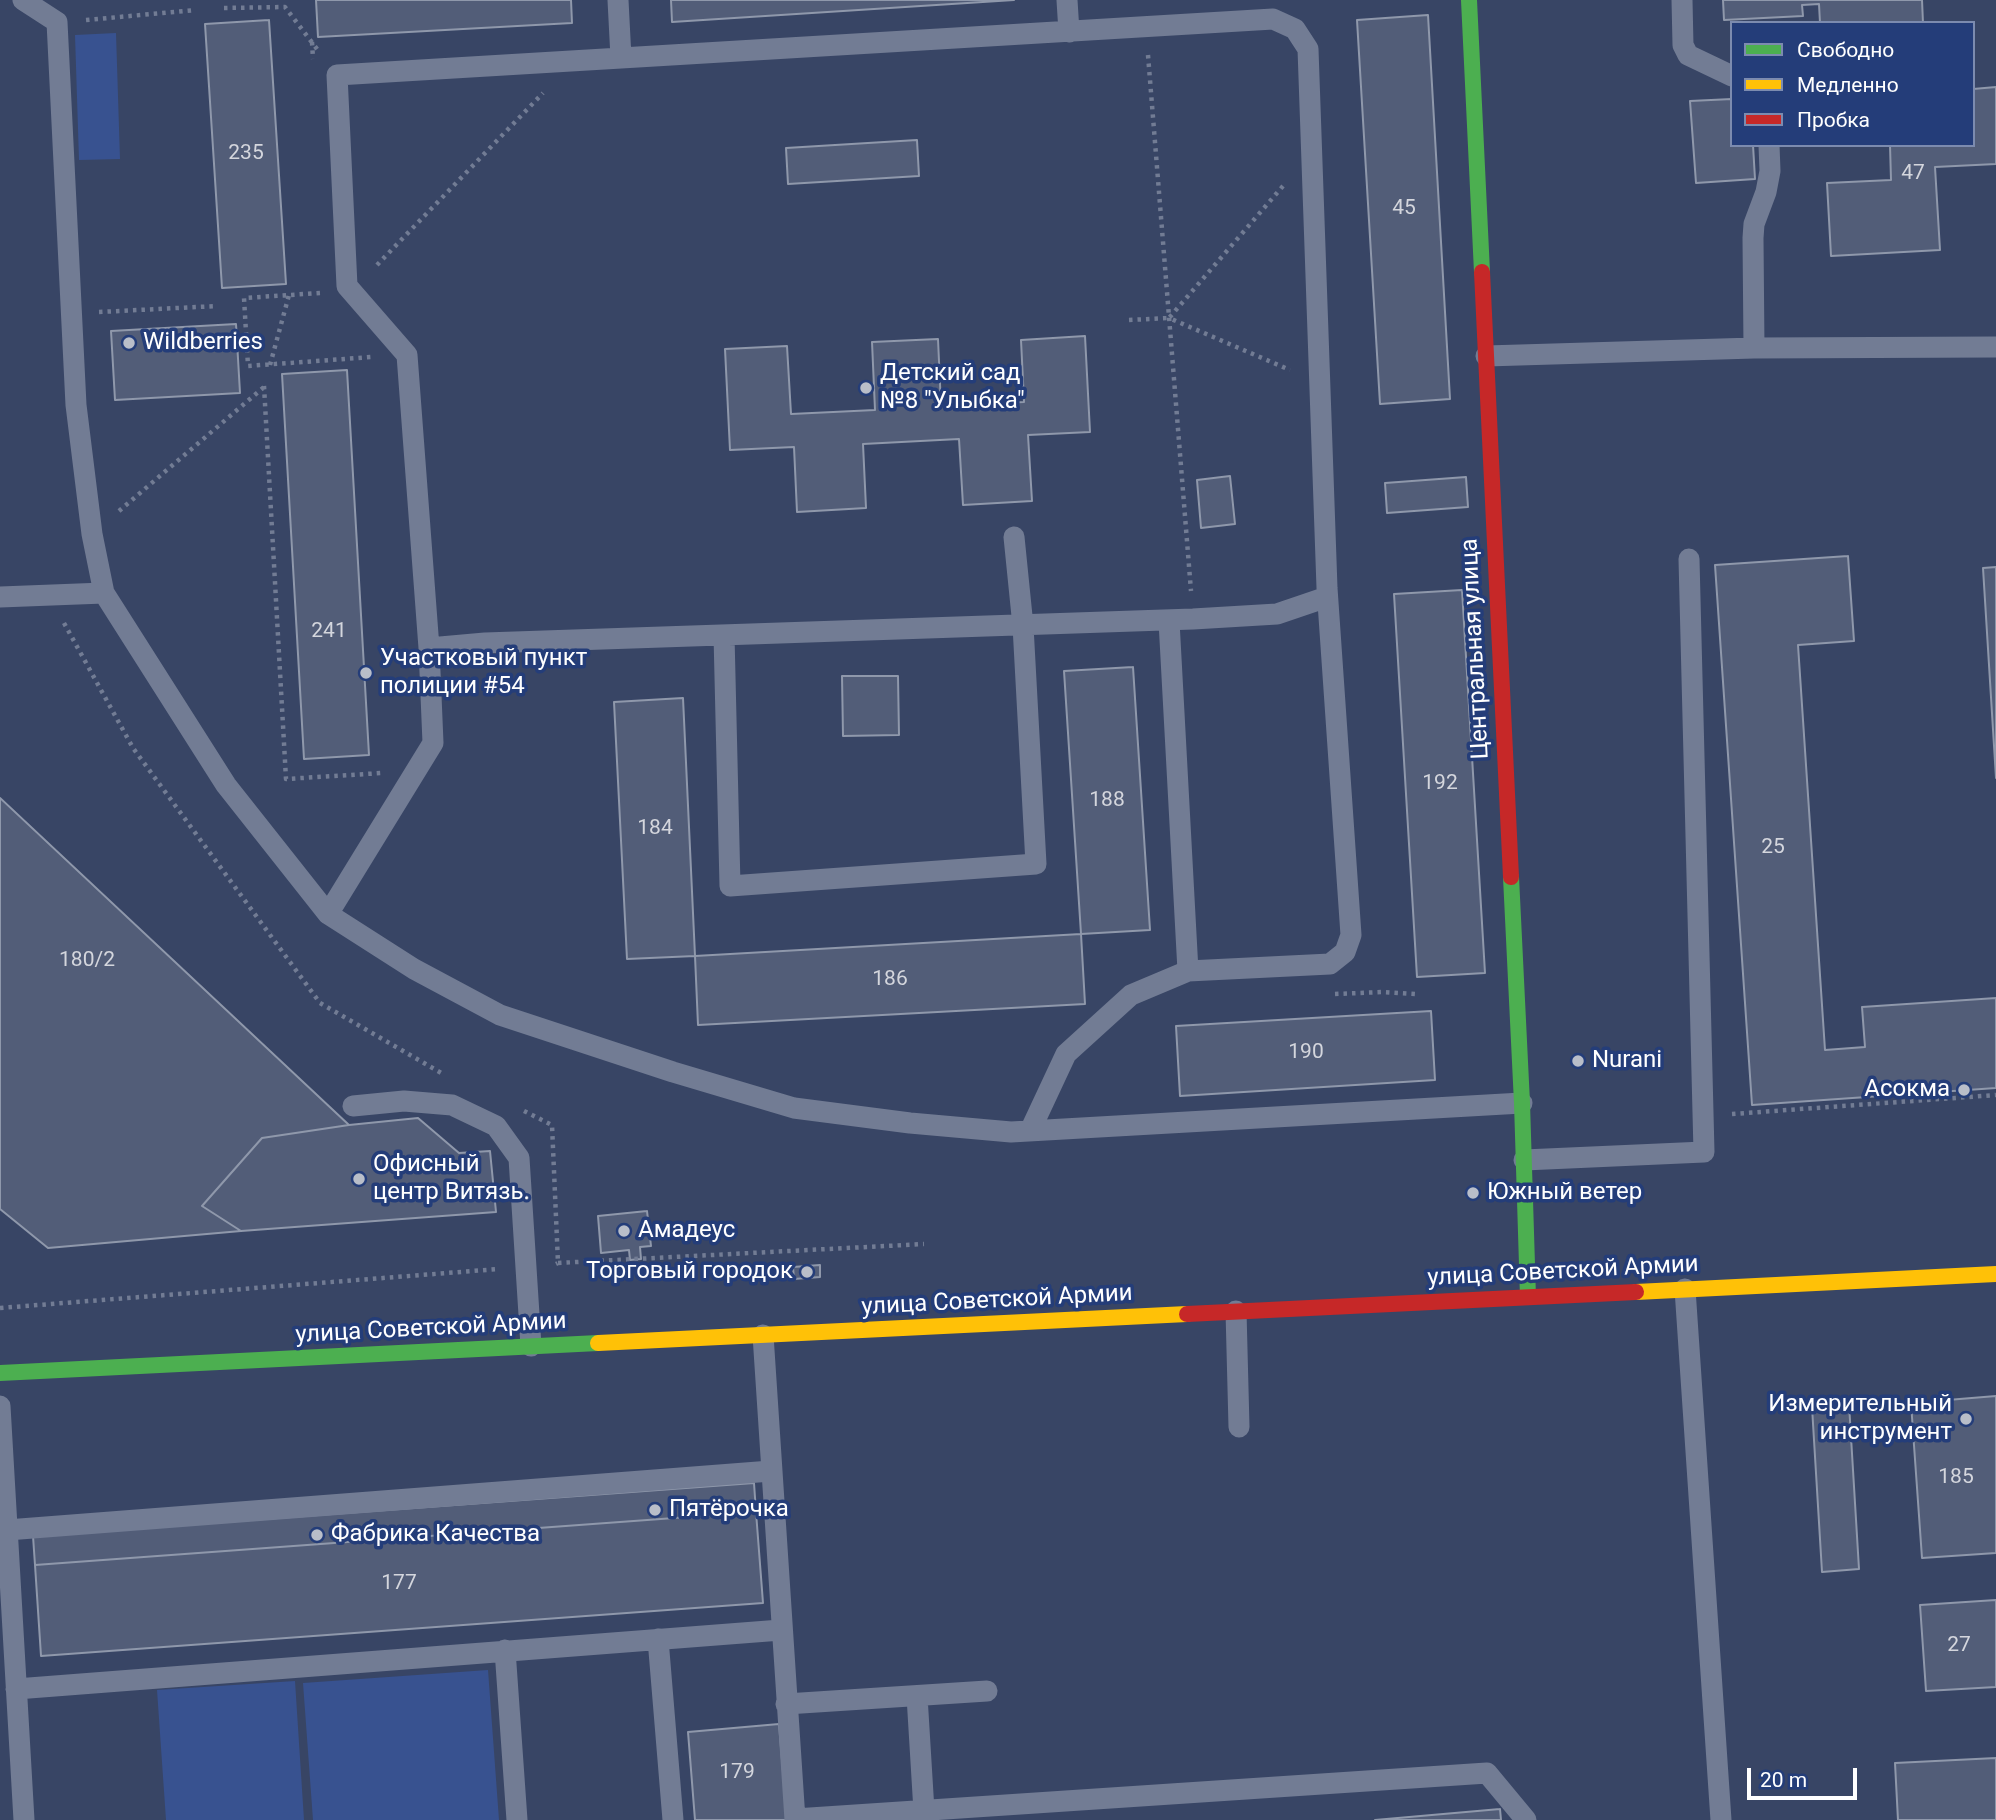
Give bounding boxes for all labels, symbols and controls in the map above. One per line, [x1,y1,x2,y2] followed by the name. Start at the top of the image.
[1730,21,1975,147] legend
[1797,38,1894,62] text: Свободно
[1797,73,1899,97] text: Медленно
[1797,108,1870,132] text: Пробка
[228,141,264,167] house number: 235
[1901,161,1925,187] house number: 47
[1392,196,1416,222] house number: 45
[143,329,263,357] place label: Wildberries
[121,335,137,351] marker: Wildberries
[880,360,1025,416] place label: Детский сад №8 "Улыбка"
[858,380,874,396] marker: Детский сад №8 "Улыбка"
[1456,538,1496,760] street label: Центральная улица
[311,619,347,645] house number: 241
[380,645,587,701] place label: Участковый пункт полиции #54
[358,665,374,681] marker: Участковый пункт полиции #54
[1422,771,1458,797] house number: 192
[1089,788,1125,814] house number: 188
[637,816,673,842] house number: 184
[1761,835,1785,861] house number: 25
[59,948,115,974] house number: 180/2
[872,967,908,993] house number: 186
[1288,1040,1324,1066] house number: 190
[1592,1047,1662,1075] place label: Nurani
[1570,1053,1586,1069] marker: Nurani
[1864,1076,1950,1104] place label: Асокма
[1956,1082,1972,1098] marker: Асокма
[373,1151,530,1207] place label: Офисный центр Витязь.
[351,1171,367,1187] marker: Офисный центр Витязь.
[1487,1179,1642,1207] place label: Южный ветер
[1465,1185,1481,1201] marker: Южный ветер
[638,1217,735,1245] place label: Амадеус
[616,1223,632,1239] marker: Амадеус
[1427,1251,1699,1293] street label: улица Советской Армии
[586,1258,793,1286] place label: Торговый городок
[799,1264,815,1280] marker: Торговый городок
[861,1280,1133,1322] street label: улица Советской Армии
[295,1308,567,1350] street label: улица Советской Армии
[1768,1391,1952,1447] place label: Измерительный инструмент
[1958,1411,1974,1427] marker: Измерительный инструмент
[1938,1465,1974,1491] house number: 185
[669,1496,789,1524] place label: Пятёрочка
[647,1502,663,1518] marker: Пятёрочка
[331,1521,540,1549] place label: Фабрика Качества
[309,1527,325,1543] marker: Фабрика Качества
[381,1571,417,1597] house number: 177
[1947,1633,1971,1659] house number: 27
[1751,1754,1861,1798] scale bar
[719,1760,755,1786] house number: 179
[1760,1768,1807,1792] text: 20 m

